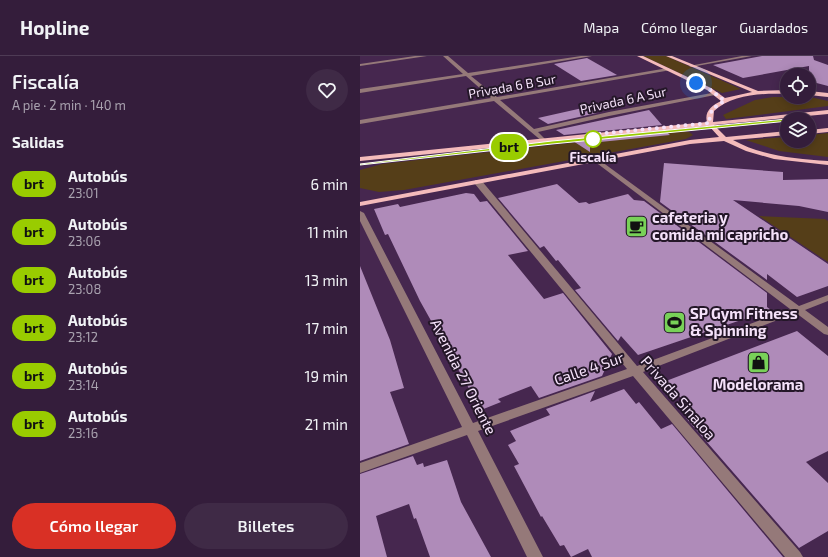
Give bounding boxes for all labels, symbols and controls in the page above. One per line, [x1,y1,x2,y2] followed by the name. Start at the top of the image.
[20,16,89,39] text: Hopline
[583,19,619,36] text: Mapa
[641,19,717,36] text: Cómo llegar
[739,19,808,36] text: Guardados
[780,68,816,148] map controls
[780,68,816,104] button: locate
[306,69,348,111] button: heart
[12,70,79,93] text: Fiscalía
[467,70,557,102] street label: Privada 6 B Sur
[686,73,706,93] your location
[578,83,668,117] street label: Privada 6 A Sur
[12,97,126,113] text: A pie · 2 min · 140 m
[780,112,816,148] button: layers
[584,130,602,148] marker: Fiscalía
[12,133,64,151] text: Salidas
[486,134,532,160] line badge: brt
[499,138,519,155] text: brt
[569,149,617,165] place label: Fiscalía
[68,167,127,185] text: Autobús
[24,175,44,192] text: brt
[310,175,348,193] text: 6 min
[68,185,99,201] text: 23:01
[652,208,788,243] place label: cafeteria y comida mi capricho
[623,214,649,240] cafe icon: cafeteria y comida mi capricho
[68,215,127,233] text: Autobús
[24,223,44,240] text: brt
[307,223,348,241] text: 11 min
[68,233,101,249] text: 23:06
[68,263,127,281] text: Autobús
[24,271,44,288] text: brt
[305,271,348,289] text: 13 min
[68,281,101,297] text: 23:08
[690,304,798,339] place label: SP Gym Fitness & Spinning
[661,310,687,336] sports icon: SP Gym Fitness & Spinning
[68,311,127,329] text: Autobús
[427,316,501,437] street label: Avenida 27 Oriente
[24,319,44,336] text: brt
[305,319,348,337] text: 17 min
[68,329,98,345] text: 23:12
[551,348,626,388] street label: Calle 4 Sur
[745,349,771,375] shop icon: Modelorama
[637,352,720,443] street label: Privada Sinaloa
[68,359,127,377] text: Autobús
[24,367,44,384] text: brt
[305,367,348,385] text: 19 min
[713,375,803,393] place label: Modelorama
[68,377,99,393] text: 23:14
[68,407,127,425] text: Autobús
[24,415,44,432] text: brt
[305,415,348,433] text: 21 min
[68,425,98,441] text: 23:16
[12,503,176,549] button: Cómo llegar
[184,503,348,549] button: Billetes

